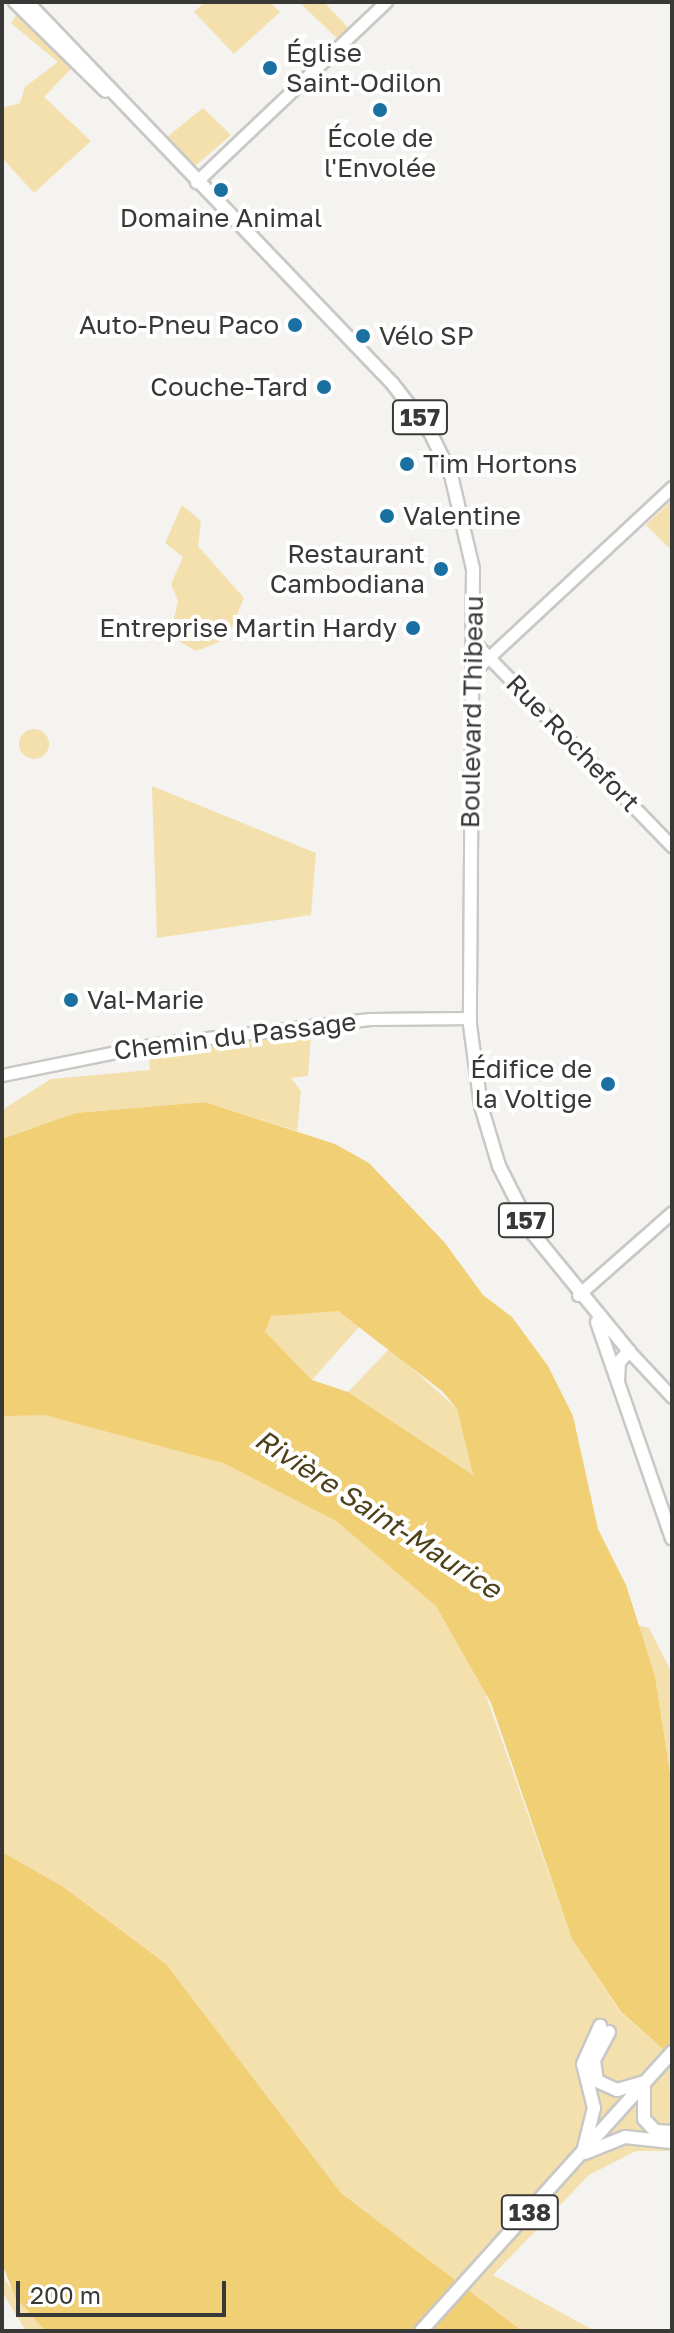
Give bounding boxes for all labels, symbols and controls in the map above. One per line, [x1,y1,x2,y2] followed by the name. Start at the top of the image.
[286,37,442,98] place label: Église Saint-Odilon
[261,59,279,77] marker: Église Saint-Odilon
[371,101,389,119] marker: École de l'Envolée
[324,122,436,184] place label: École de l'Envolée
[212,181,230,199] marker: Domaine Animal
[120,202,322,234] place label: Domaine Animal
[79,309,279,341] place label: Auto-Pneu Paco
[286,316,304,334] marker: Auto-Pneu Paco
[379,320,474,352] place label: Vélo SP
[354,327,372,345] marker: Vélo SP
[150,371,308,403] place label: Couche-Tard
[315,378,333,396] marker: Couche-Tard
[390,397,450,437] road number: 157
[423,448,577,480] place label: Tim Hortons
[398,455,416,473] marker: Tim Hortons
[403,500,521,532] place label: Valentine
[378,507,396,525] marker: Valentine
[270,538,425,600] place label: Restaurant Cambodiana
[432,560,450,578] marker: Restaurant Cambodiana
[454,595,490,829] street label: Boulevard Thibeau
[99,612,397,644] place label: Entreprise Martin Hardy
[404,619,422,637] marker: Entreprise Martin Hardy
[500,668,646,818] street label: Rue Rochefort
[87,984,204,1016] place label: Val-Marie
[62,991,80,1009] marker: Val-Marie
[112,1006,358,1066] street label: Chemin du Passage
[470,1053,592,1114] place label: Édifice de la Voltige
[599,1075,617,1093] marker: Édifice de la Voltige
[496,1200,556,1240] road number: 157
[249,1422,507,1606] water label: Rivière Saint-Maurice
[500,2192,560,2232] road number: 138
[20,2265,230,2315] scale bar
[30,2280,101,2309] text: 200 m

